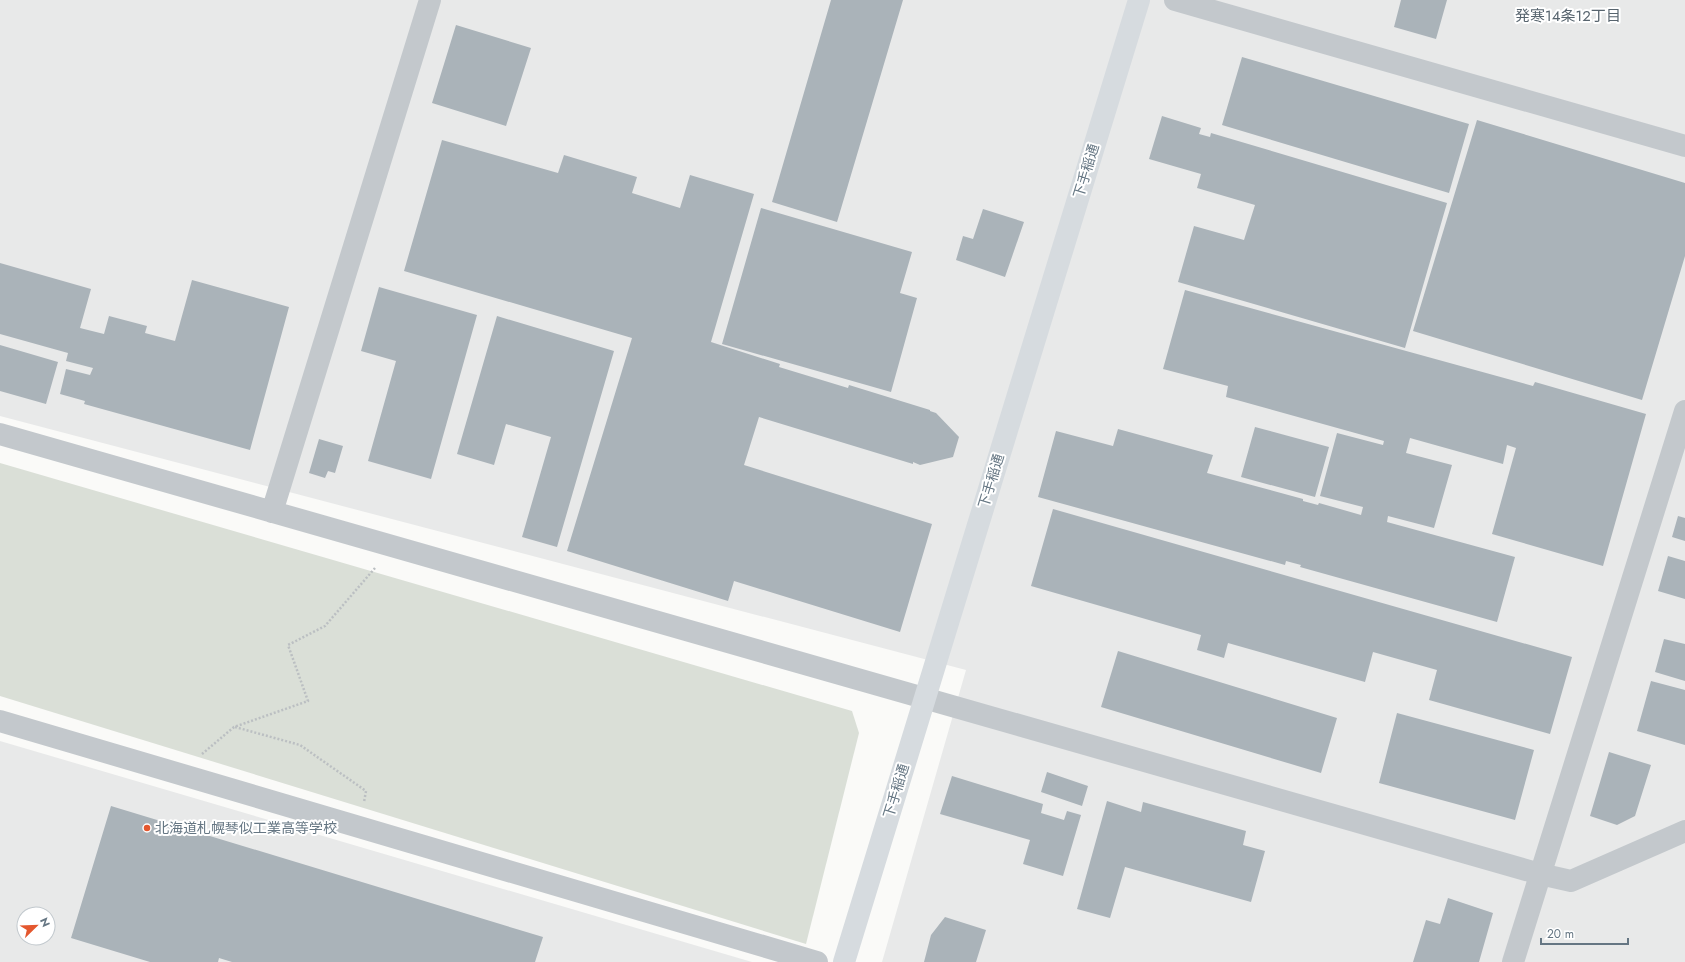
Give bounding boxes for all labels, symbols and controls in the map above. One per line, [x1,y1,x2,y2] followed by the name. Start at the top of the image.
[1515,5,1621,27] district label: 発寒14条12丁目
[1068,141,1104,201] street label: 下手稲通
[973,451,1009,511] street label: 下手稲通
[878,761,914,821] street label: 下手稲通
[155,818,337,838] place label: 北海道札幌琴似工業高等学校
[142,823,152,833] marker: 北海道札幌琴似工業高等学校
[16,906,56,946] north arrow
[36,915,54,929] text: N
[1541,920,1628,946] scale bar
[1547,925,1574,943] text: 20 m

